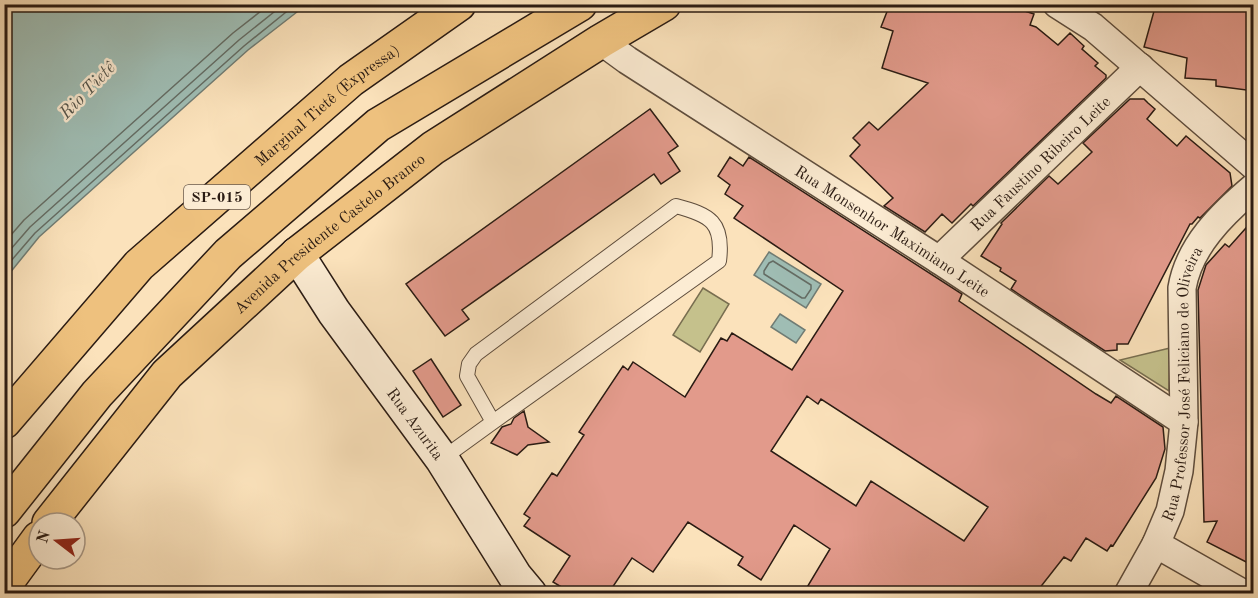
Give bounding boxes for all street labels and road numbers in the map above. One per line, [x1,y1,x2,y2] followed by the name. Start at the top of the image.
[253,42,403,170] street label: Marginal Tietê (Expressa)
[968,94,1114,235] street label: Rua Faustino Ribeiro Leite
[232,151,429,318] street label: Avenida Presidente Castelo Branco
[791,164,992,301] street label: Rua Monsenhor Maximiano Leite
[184,185,250,209] road number: SP-015
[1160,244,1206,525] street label: Rua Professor José Feliciano de Oliveira
[383,386,446,463] street label: Rua Azurita

